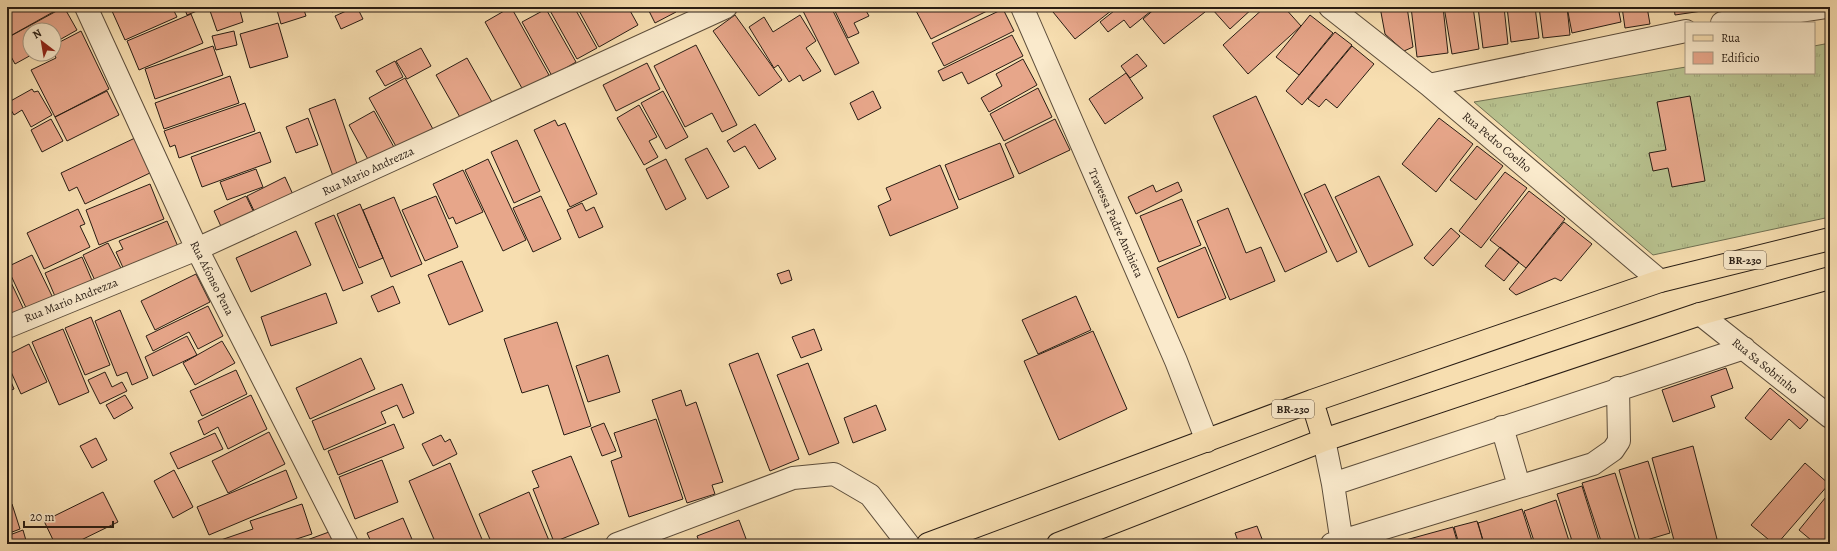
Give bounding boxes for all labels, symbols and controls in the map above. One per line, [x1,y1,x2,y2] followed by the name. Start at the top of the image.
[22,22,62,62] north arrow
[1685,22,1815,74] legend
[30,25,44,42] text: N
[1721,30,1740,46] text: Rua
[1721,50,1759,66] text: Edifício
[1459,108,1535,176] street label: Rua Pedro Coelho
[319,143,417,199] street label: Rua Mario Andrezza
[1085,166,1147,281] street label: Travessa Padre Anchieta
[186,238,238,318] street label: Rua Afonso Pena
[1724,251,1766,269] road number: BR-230
[22,274,121,326] street label: Rua Mario Andrezza
[1729,334,1801,398] street label: Rua Sa Sobrinho
[1272,400,1314,418] road number: BR-230
[24,503,113,529] scale bar
[30,509,54,525] text: 20 m

